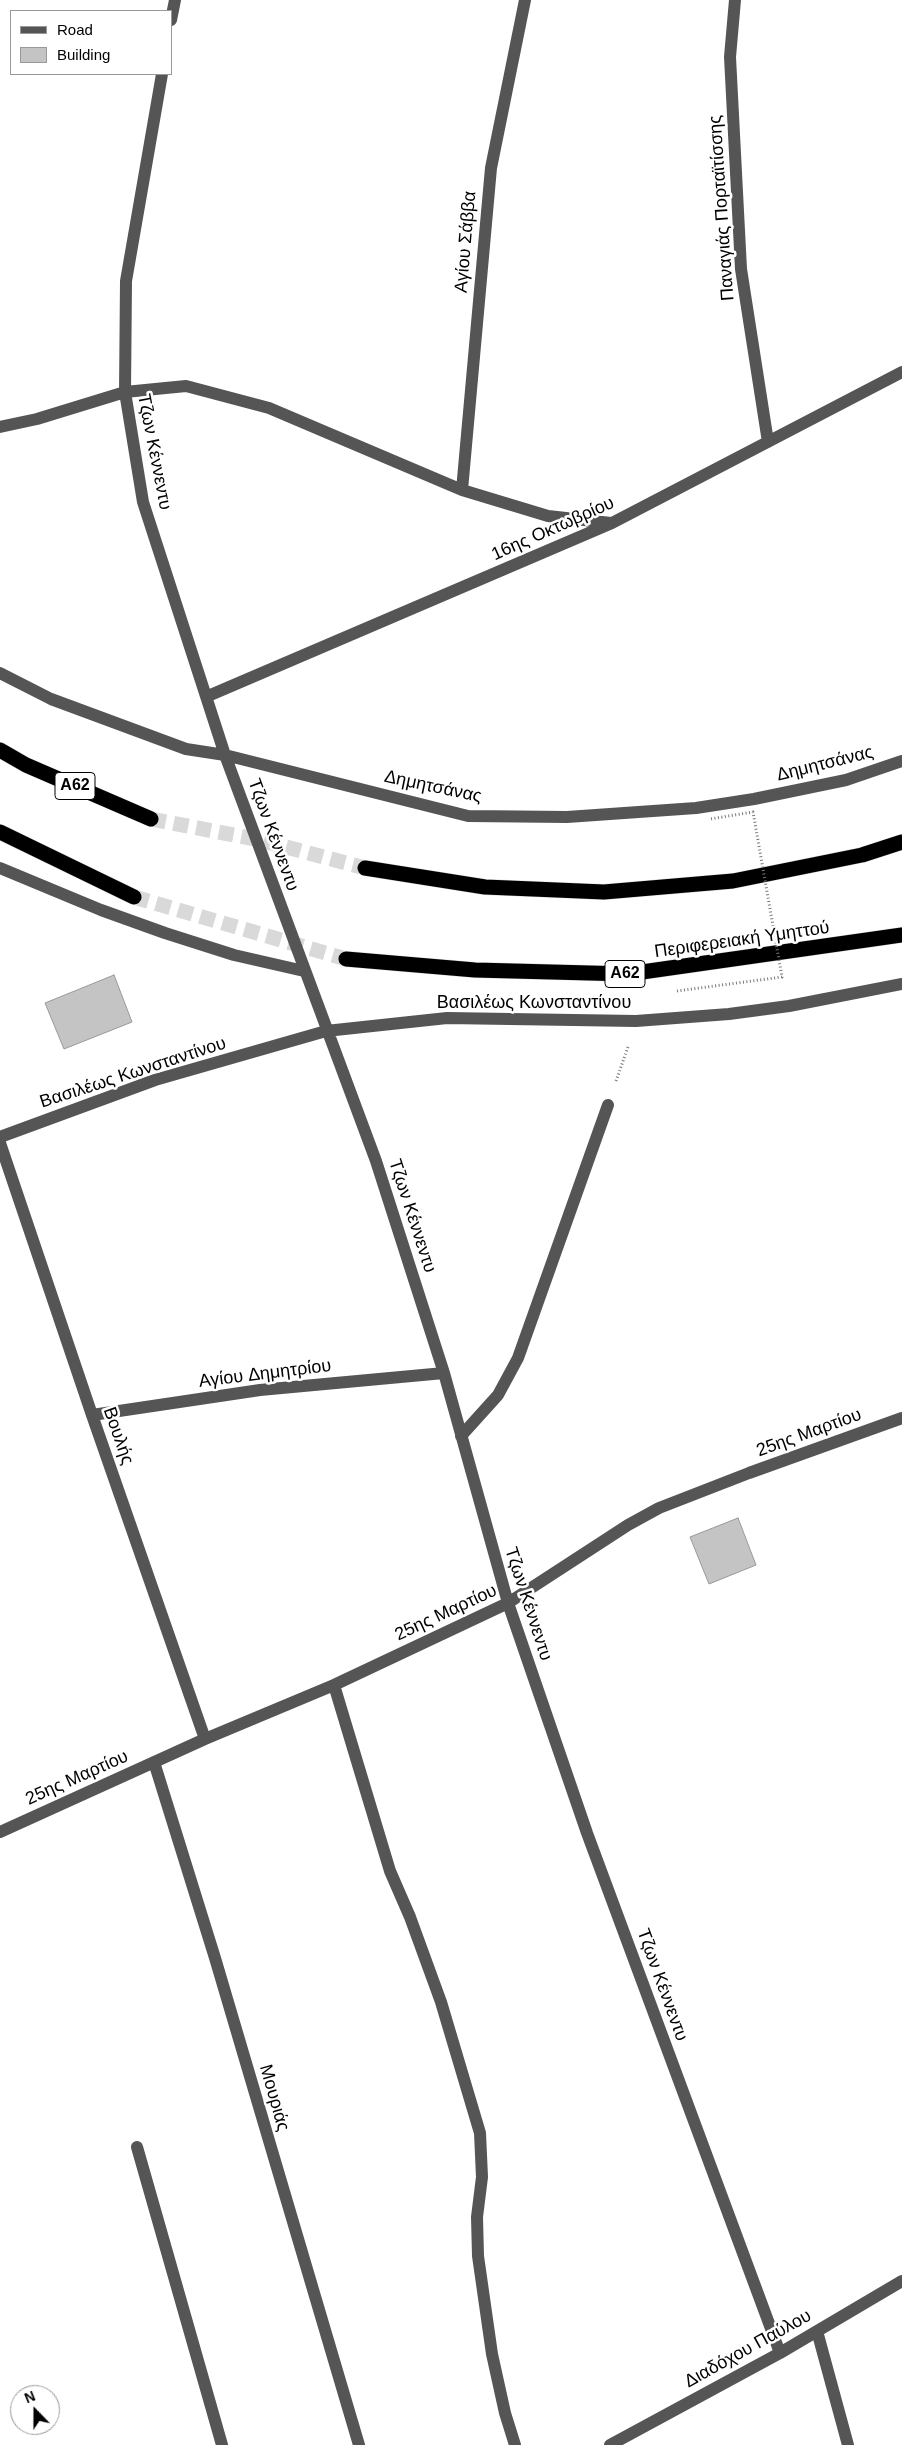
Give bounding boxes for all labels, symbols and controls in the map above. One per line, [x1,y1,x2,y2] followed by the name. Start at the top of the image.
[10,10,172,75] legend
[57,21,93,38] text: Road
[57,46,110,63] text: Building
[705,114,739,302] street label: Παναγιάς Πορταϊτίσσης
[451,190,481,294] street label: Αγίου Σάββα
[132,392,176,512] street label: Τζων Κέννεντυ
[488,492,618,566] street label: 16ης Οκτωβρίου
[774,742,876,786] street label: Δημητσάνας
[382,766,484,808] street label: Δημητσάνας
[55,772,95,799] road number: Α62
[243,776,303,894] street label: Τζων Κέννεντυ
[653,917,831,963] street label: Περιφερειακή Υμηττού
[605,961,645,988] road number: Α62
[437,992,631,1014] street label: Βασιλέως Κωνσταντίνου
[37,1033,229,1113] street label: Βασιλέως Κωνσταντίνου
[384,1157,440,1275] street label: Τζων Κέννεντυ
[198,1355,332,1393] street label: Αγίου Δημητρίου
[98,1404,138,1468] street label: Βουλής
[754,1404,864,1462] street label: 25ης Μαρτίου
[500,1545,556,1663] street label: Τζων Κέννεντυ
[392,1580,500,1646] street label: 25ης Μαρτίου
[22,1746,132,1810] street label: 25ης Μαρτίου
[632,1926,692,2044] street label: Τζων Κέννεντυ
[254,2062,294,2134] street label: Μουριάς
[681,2305,815,2393] street label: Διαδόχου Παύλου
[10,2385,60,2435] north arrow
[22,2388,37,2406] text: N

